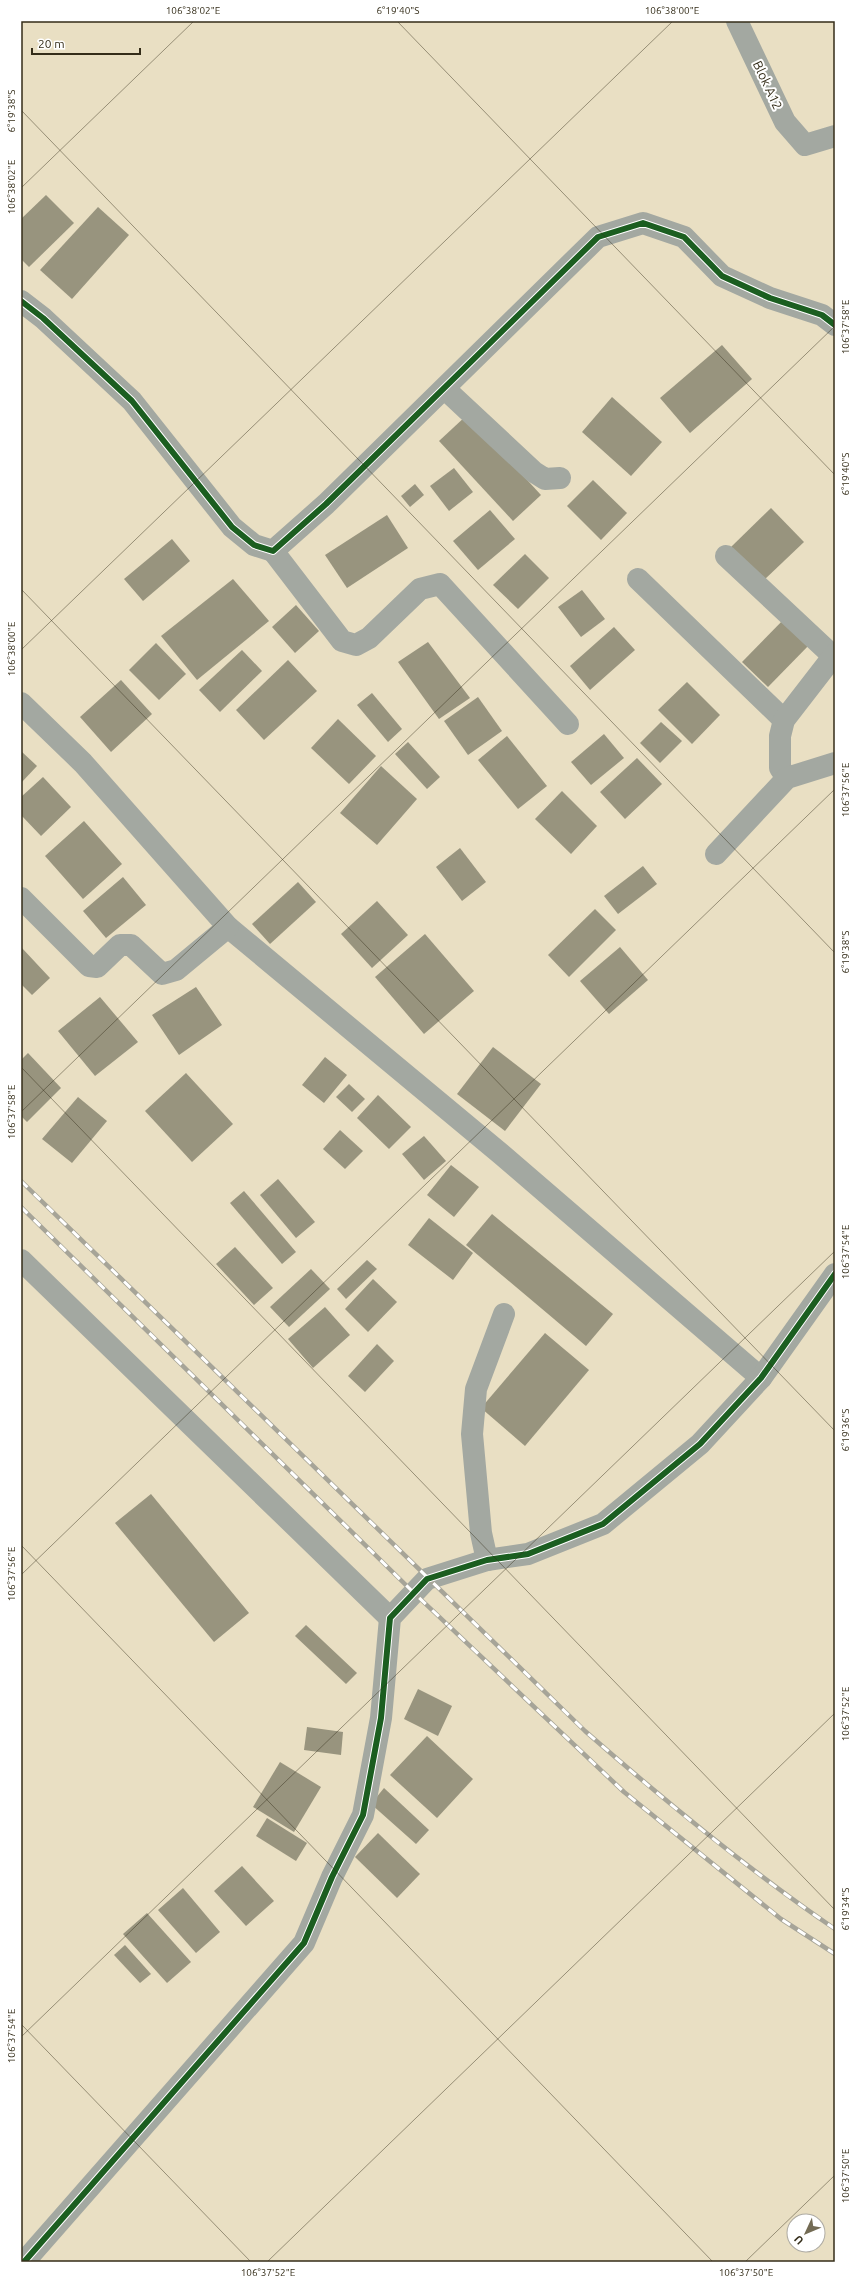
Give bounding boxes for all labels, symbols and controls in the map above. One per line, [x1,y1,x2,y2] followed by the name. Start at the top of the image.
[166,5,221,16] text: 106°38'02"E
[376,5,420,16] text: 6°19'40"S
[645,5,700,16] text: 106°38'00"E
[32,30,140,56] scale bar
[38,37,65,50] text: 20 m
[751,59,785,111] street label: Blok A12
[6,89,17,133] text: 6°19'38"S
[6,159,17,214] text: 106°38'02"E
[840,299,851,354] text: 106°37'58"E
[840,452,851,496] text: 6°19'40"S
[6,621,17,676] text: 106°38'00"E
[840,762,851,817] text: 106°37'56"E
[840,930,851,974] text: 6°19'38"S
[6,1084,17,1139] text: 106°37'58"E
[840,1224,851,1279] text: 106°37'54"E
[840,1408,851,1452] text: 6°19'36"S
[6,1546,17,1601] text: 106°37'56"E
[840,1686,851,1741] text: 106°37'52"E
[840,1887,851,1931] text: 6°19'34"S
[6,2008,17,2063] text: 106°37'54"E
[840,2148,851,2203] text: 106°37'50"E
[786,2213,826,2253] north arrow
[792,2233,806,2247] text: U
[241,2267,296,2278] text: 106°37'52"E
[719,2267,774,2278] text: 106°37'50"E

